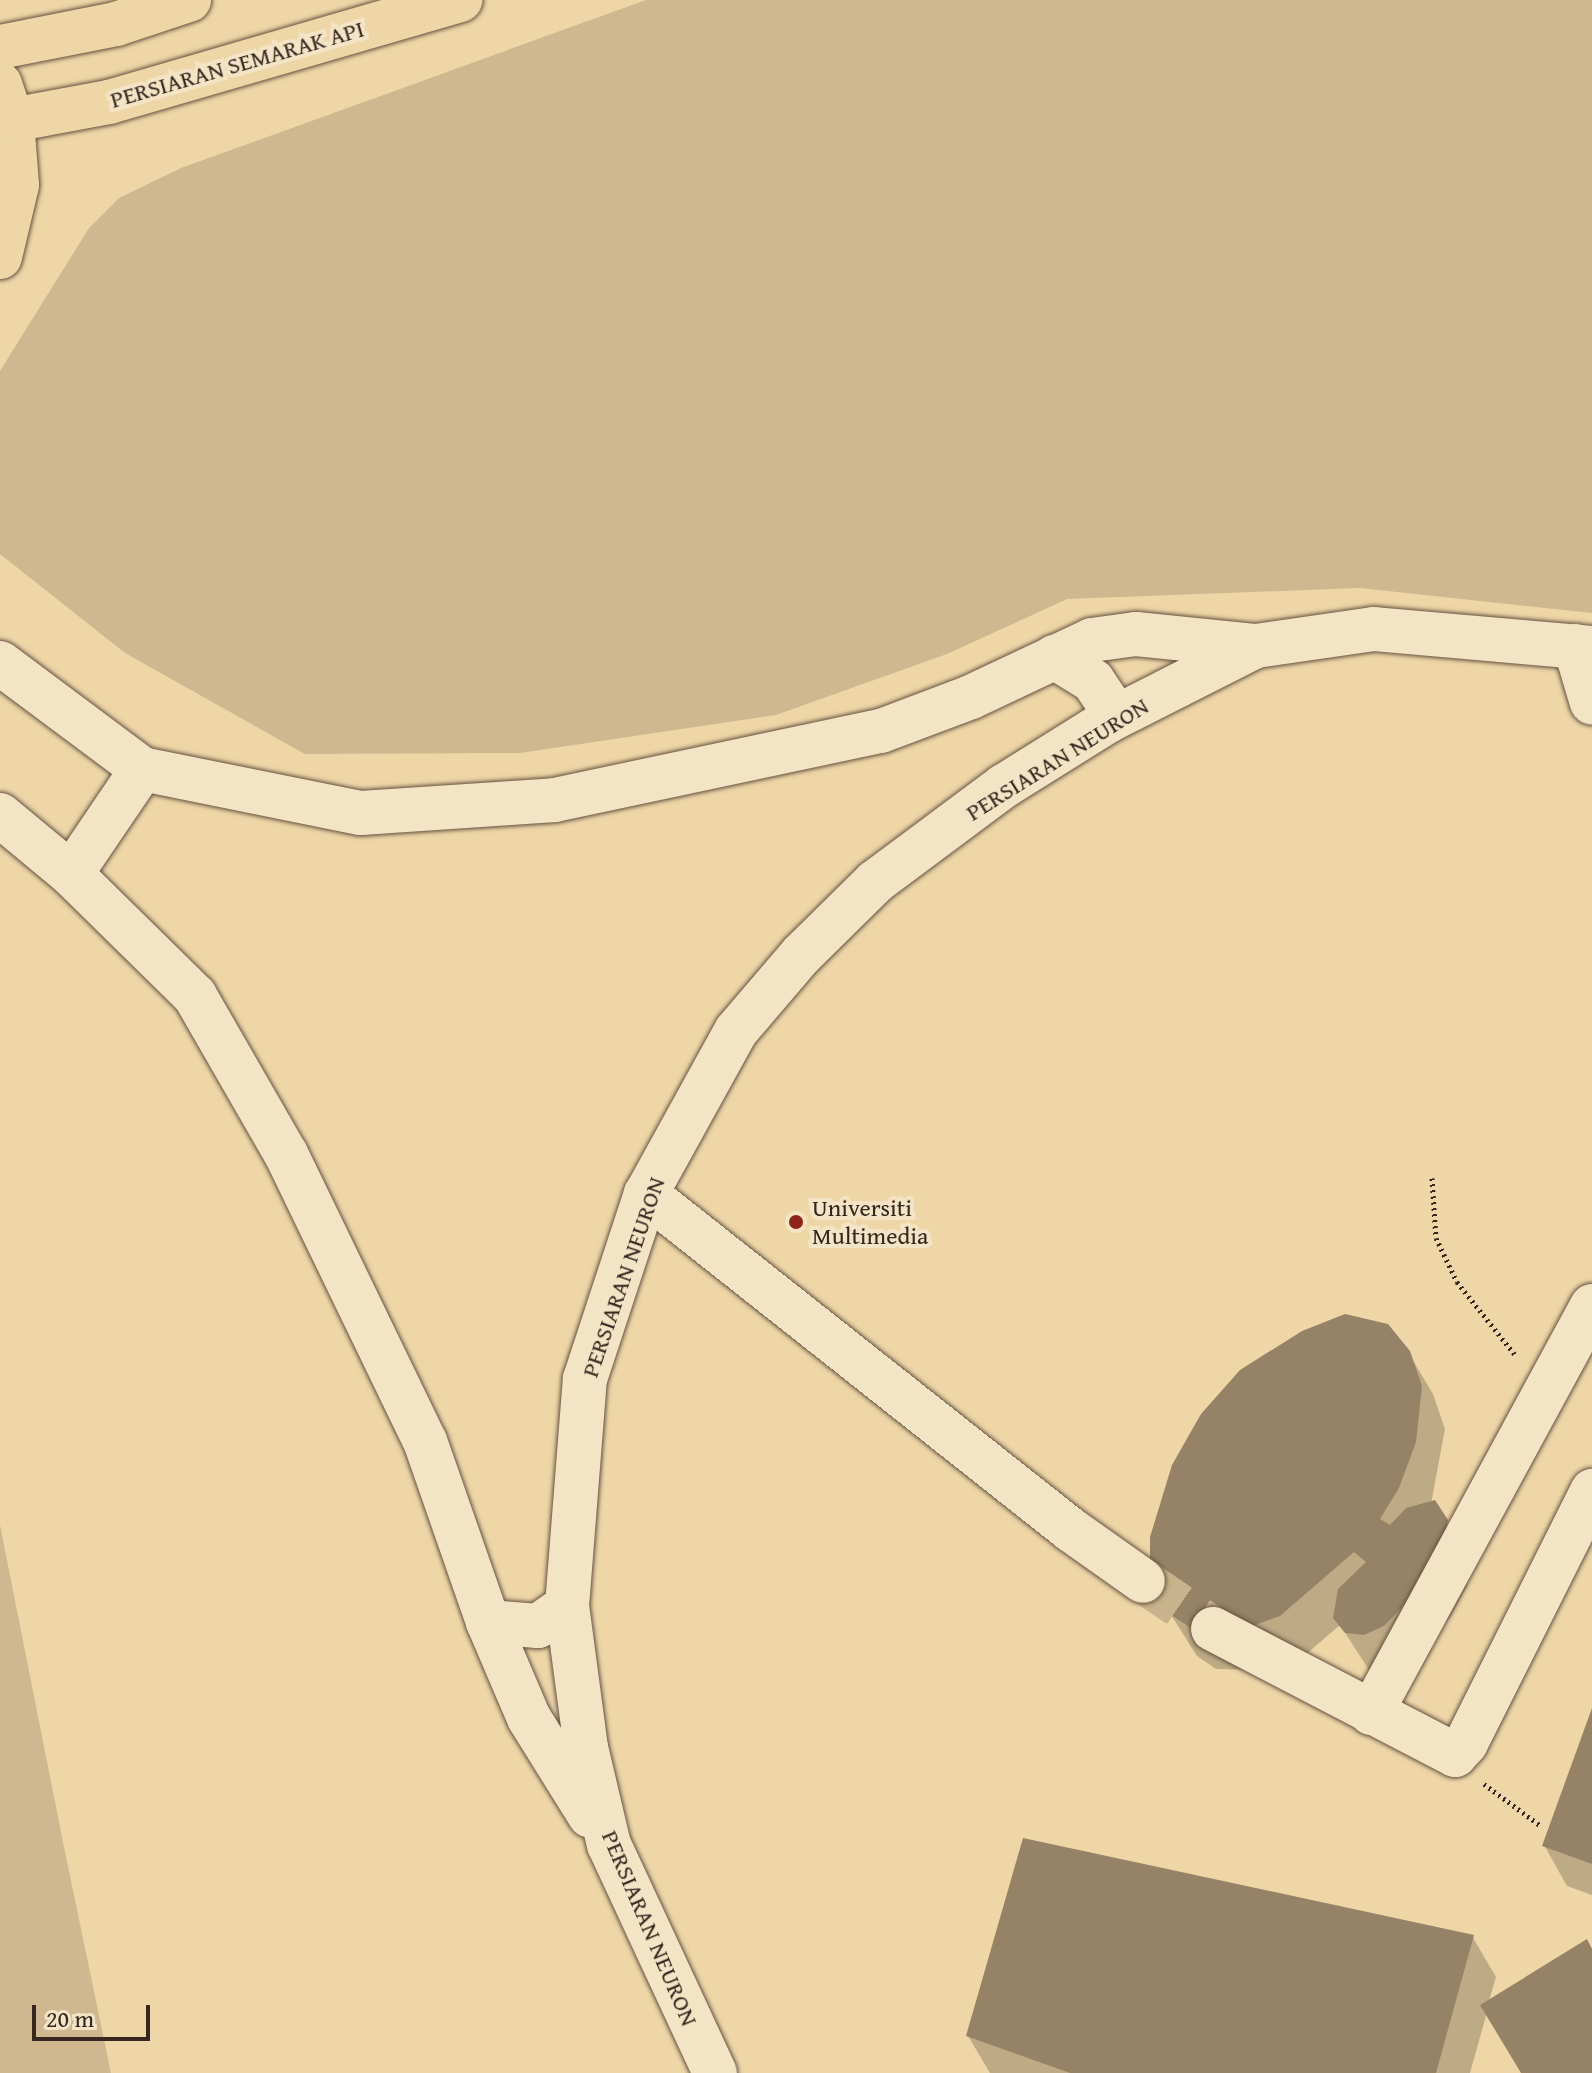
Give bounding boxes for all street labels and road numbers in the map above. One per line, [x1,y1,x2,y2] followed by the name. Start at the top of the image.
[107,14,367,114] street label: PERSIARAN SEMARAK API
[960,691,1154,827] street label: PERSIARAN NEURON
[575,1173,671,1381] street label: PERSIARAN NEURON
[596,1826,704,2030] street label: PERSIARAN NEURON

